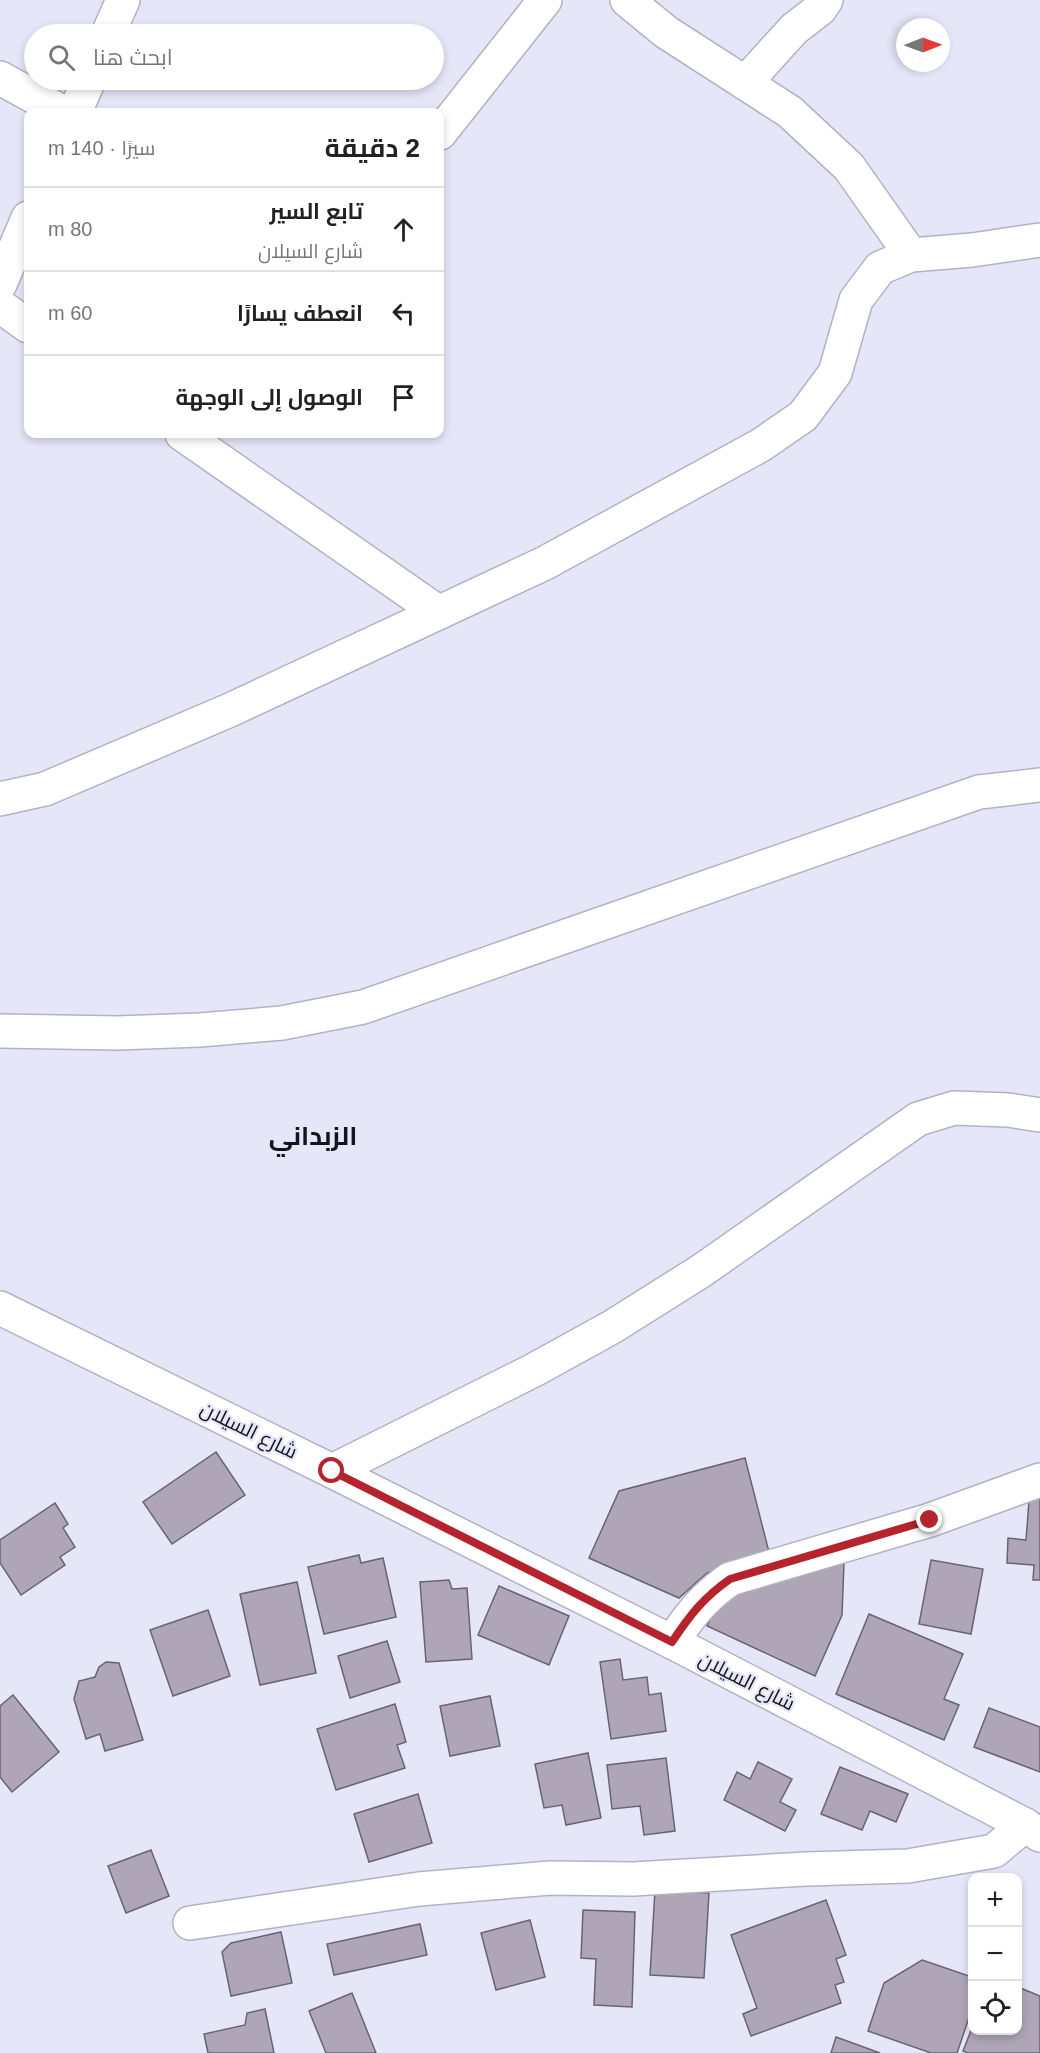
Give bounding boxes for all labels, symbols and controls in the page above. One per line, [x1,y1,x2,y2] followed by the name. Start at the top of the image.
[896,18,950,72] north arrow
[24,24,444,90] search box
[45,41,78,74] icon: search
[93,45,173,70] text: ابحث هنا
[325,133,420,163] text: 2 دقيقة
[48,137,155,159] text: سيرًا · 140 m
[269,199,363,224] text: تابع السير
[387,213,420,246] icon: ahead
[48,218,92,240] text: 80 m
[258,240,363,262] text: شارع السيلان
[387,297,420,330] icon: left
[237,301,363,326] text: انعطف يسارًا
[48,302,92,324] text: 60 m
[387,381,420,414] icon: arrive
[176,385,363,410] text: الوصول إلى الوجهة
[269,1121,357,1157] district label: الزبداني
[196,1397,301,1466] street label: شارع السيلان
[318,1457,344,1483] route start
[916,1506,942,1532] route end
[694,1647,799,1717] street label: شارع السيلان
[968,1873,1022,2035] map controls
[968,1873,1022,1927] button: +
[968,1927,1022,1981] button: −
[968,1981,1022,2035] button: locate

